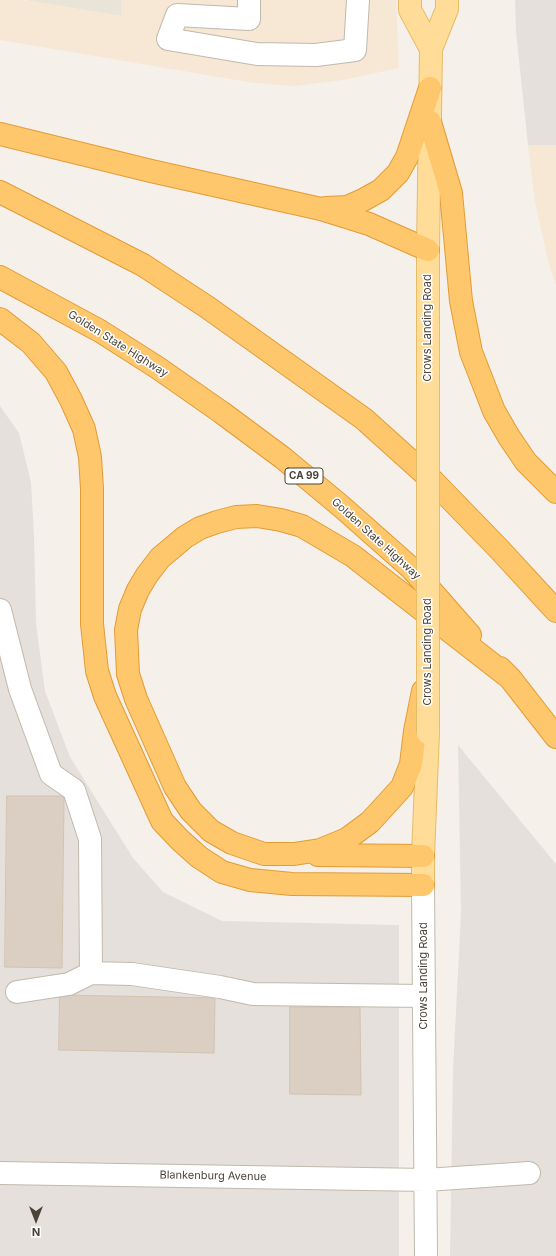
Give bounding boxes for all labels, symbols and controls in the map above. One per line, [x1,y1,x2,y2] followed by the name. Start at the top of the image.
[421,274,435,382] street label: Crows Landing Road
[66,308,170,380] street label: Golden State Highway
[285,468,323,484] road number: CA 99
[329,495,423,583] street label: Golden State Highway
[421,598,435,706] street label: Crows Landing Road
[417,922,431,1030] street label: Crows Landing Road
[159,1168,267,1184] street label: Blankenburg Avenue
[16,1200,56,1240] north arrow
[32,1225,40,1239] text: N

